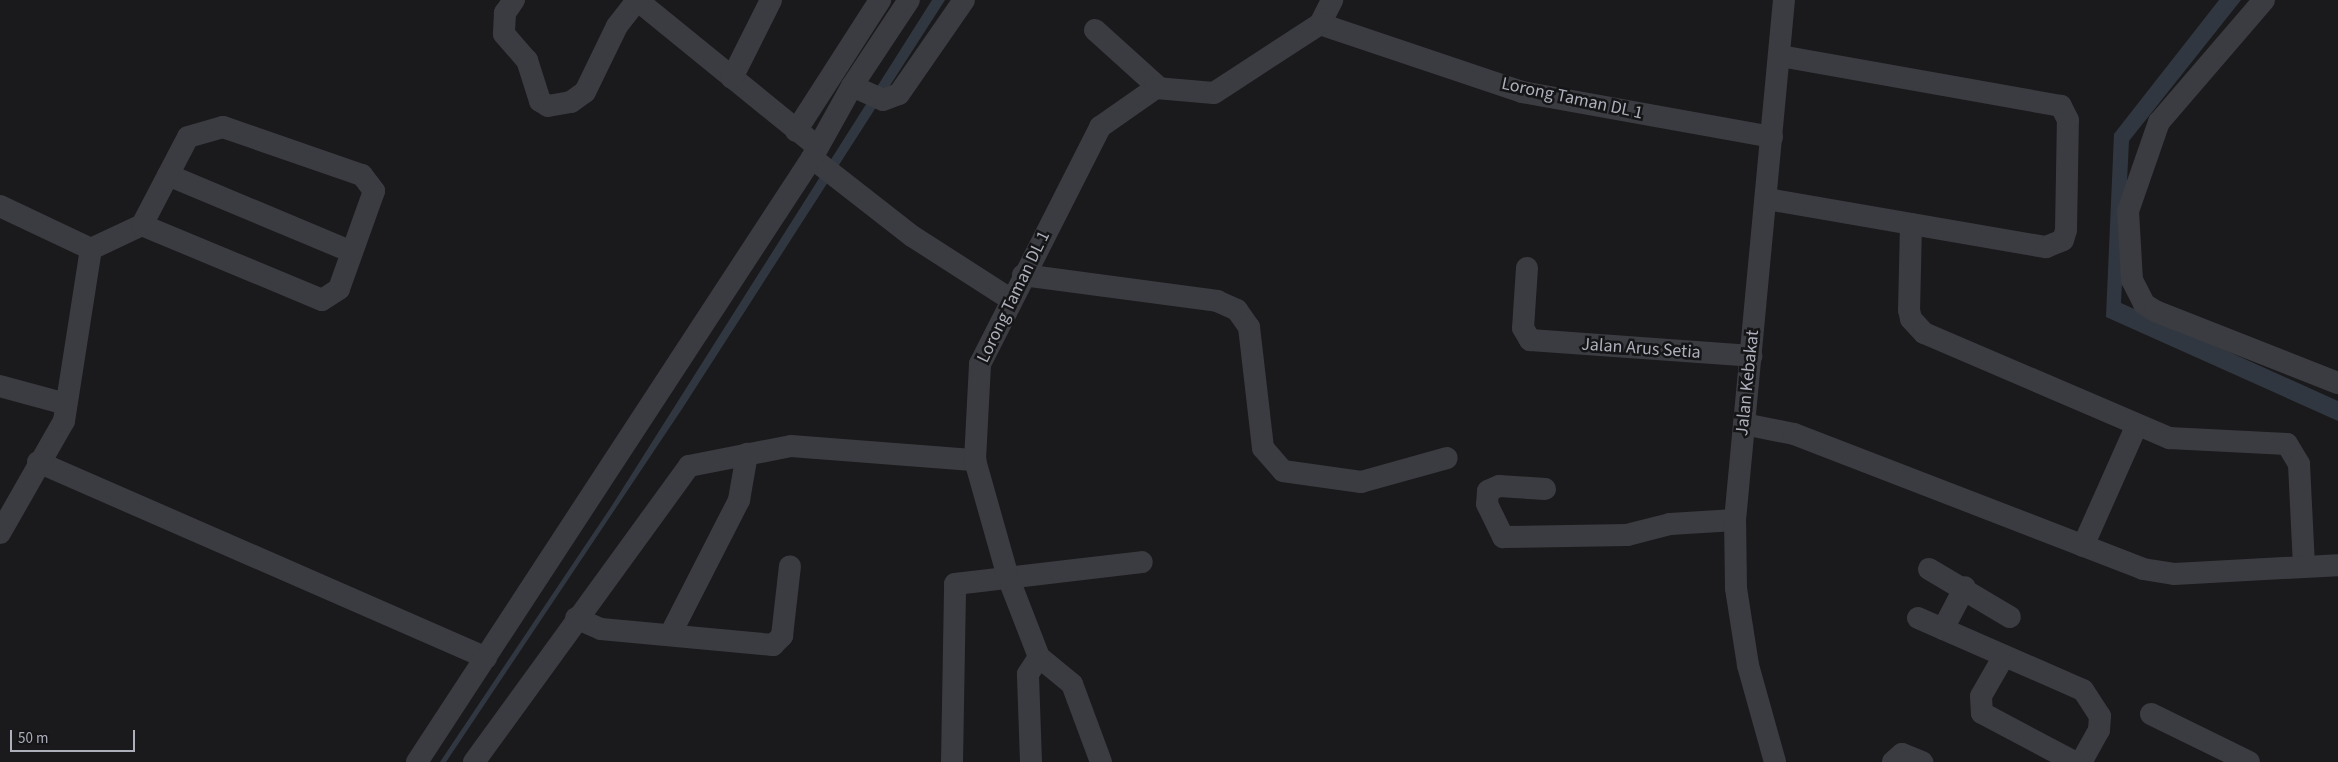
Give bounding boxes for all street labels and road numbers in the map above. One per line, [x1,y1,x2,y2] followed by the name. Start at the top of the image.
[1499,73,1645,125] street label: Lorong Taman DL 1
[973,228,1055,366] street label: Lorong Taman DL 1
[1732,329,1764,437] street label: Jalan Kebakat
[1581,334,1701,364] street label: Jalan Arus Setia

